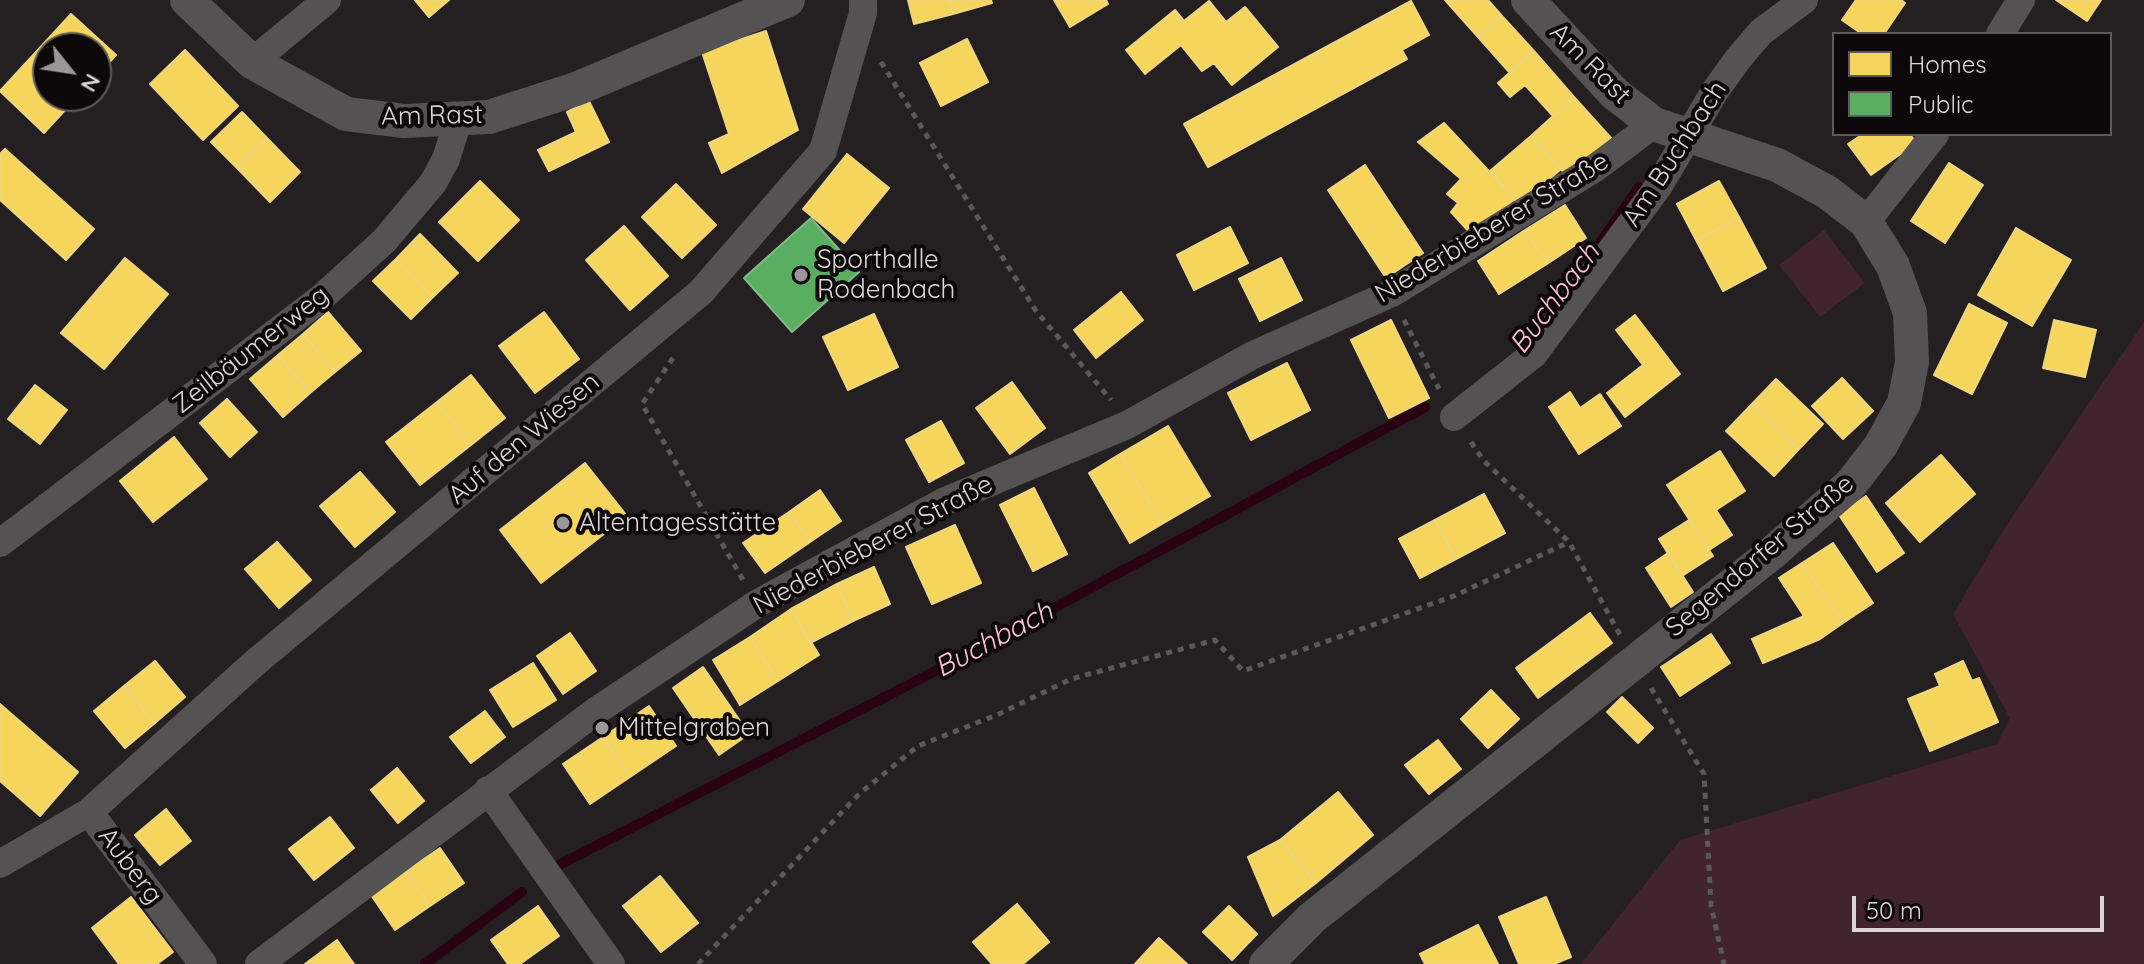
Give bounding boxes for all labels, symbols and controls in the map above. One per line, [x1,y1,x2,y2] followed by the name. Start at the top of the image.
[1543,17,1637,111] street label: Am Rast
[32,32,112,112] north arrow
[1832,32,2112,136] legend
[1908,49,1986,79] text: Homes
[75,69,107,97] text: N
[1616,75,1734,233] street label: Am Buchbach
[1908,89,1973,119] text: Public
[381,100,483,132] street label: Am Rast
[1370,146,1614,310] street label: Niederbieberer Straße
[1503,237,1607,361] water label: Buchbach
[817,244,955,306] place label: Sporthalle Rodenbach
[792,266,810,284] marker: Sporthalle Rodenbach
[167,280,335,420] street label: Zeilbäumerweg
[442,367,606,511] street label: Auf den Wiesen
[1660,468,1860,644] street label: Segendorfer Straße
[748,469,998,621] street label: Niederbieberer Straße
[579,507,776,539] place label: Altentagesstätte
[554,514,572,532] marker: Altentagesstätte
[929,595,1059,685] water label: Buchbach
[618,712,770,744] place label: Mittelgraben
[593,719,611,737] marker: Mittelgraben
[91,822,169,910] street label: Auberg
[1856,880,2108,930] scale bar
[1866,895,1922,925] text: 50 m

